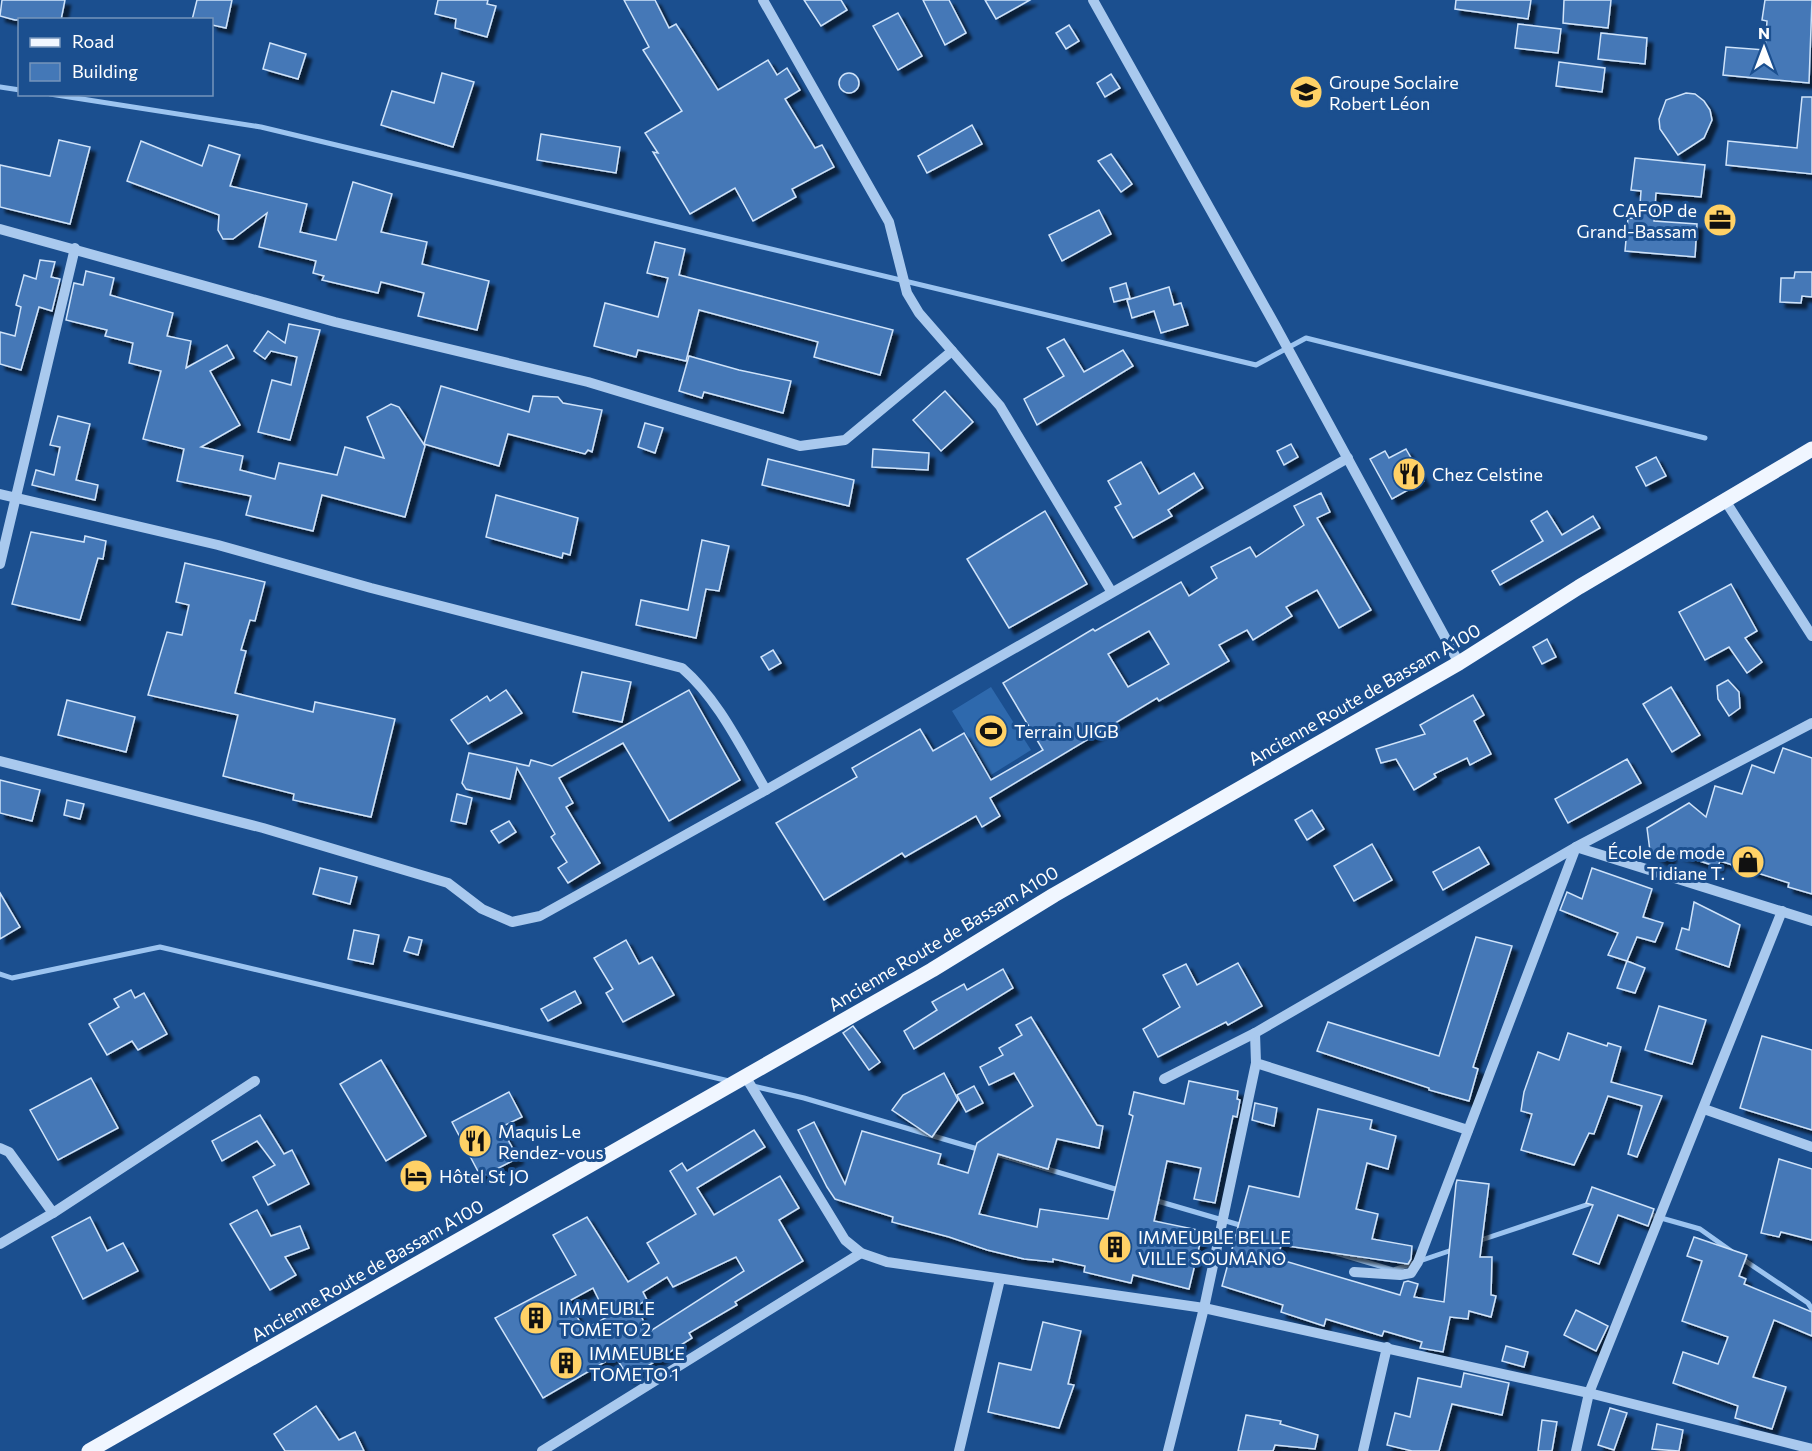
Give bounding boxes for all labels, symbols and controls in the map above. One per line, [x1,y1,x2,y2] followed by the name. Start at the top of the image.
[18,18,213,96] legend
[1734,18,1794,78] north arrow
[1758,23,1770,42] text: N
[72,30,114,52] text: Road
[72,60,138,82] text: Building
[1329,71,1459,114] place label: Groupe Soclaire Robert Léon
[1288,74,1324,110] school or university icon: Groupe Soclaire Robert Léon
[1577,199,1697,242] place label: CAFOP de Grand-Bassam
[1702,202,1738,238] office icon: CAFOP de Grand-Bassam
[1391,456,1427,492] restaurant icon: Chez Celstine
[1432,463,1543,485] place label: Chez Celstine
[1244,618,1484,770] street label: Ancienne Route de Bassam A100
[973,713,1009,749] sports icon: Terrain UIGB
[1014,720,1119,742] place label: Terrain UIGB
[1607,841,1725,884] place label: École de mode Tidiane T.
[1730,844,1766,880] shop icon: École de mode Tidiane T.
[824,860,1062,1016] street label: Ancienne Route de Bassam A100
[498,1120,604,1163] place label: Maquis Le Rendez-vous
[457,1123,493,1159] restaurant icon: Maquis Le Rendez-vous
[398,1158,434,1194] hotel icon: Hôtel St JO
[439,1165,529,1187] place label: Hôtel St JO
[247,1194,487,1346] street label: Ancienne Route de Bassam A100
[1138,1226,1291,1269] place label: IMMEUBLE BELLE VILLE SOUMANO
[1097,1229,1133,1265] building icon: IMMEUBLE BELLE VILLE SOUMANO
[559,1297,655,1340] place label: IMMEUBLE TOMETO 2
[518,1300,554,1336] building icon: IMMEUBLE TOMETO 2
[589,1342,685,1385] place label: IMMEUBLE TOMETO 1
[548,1345,584,1381] building icon: IMMEUBLE TOMETO 1

